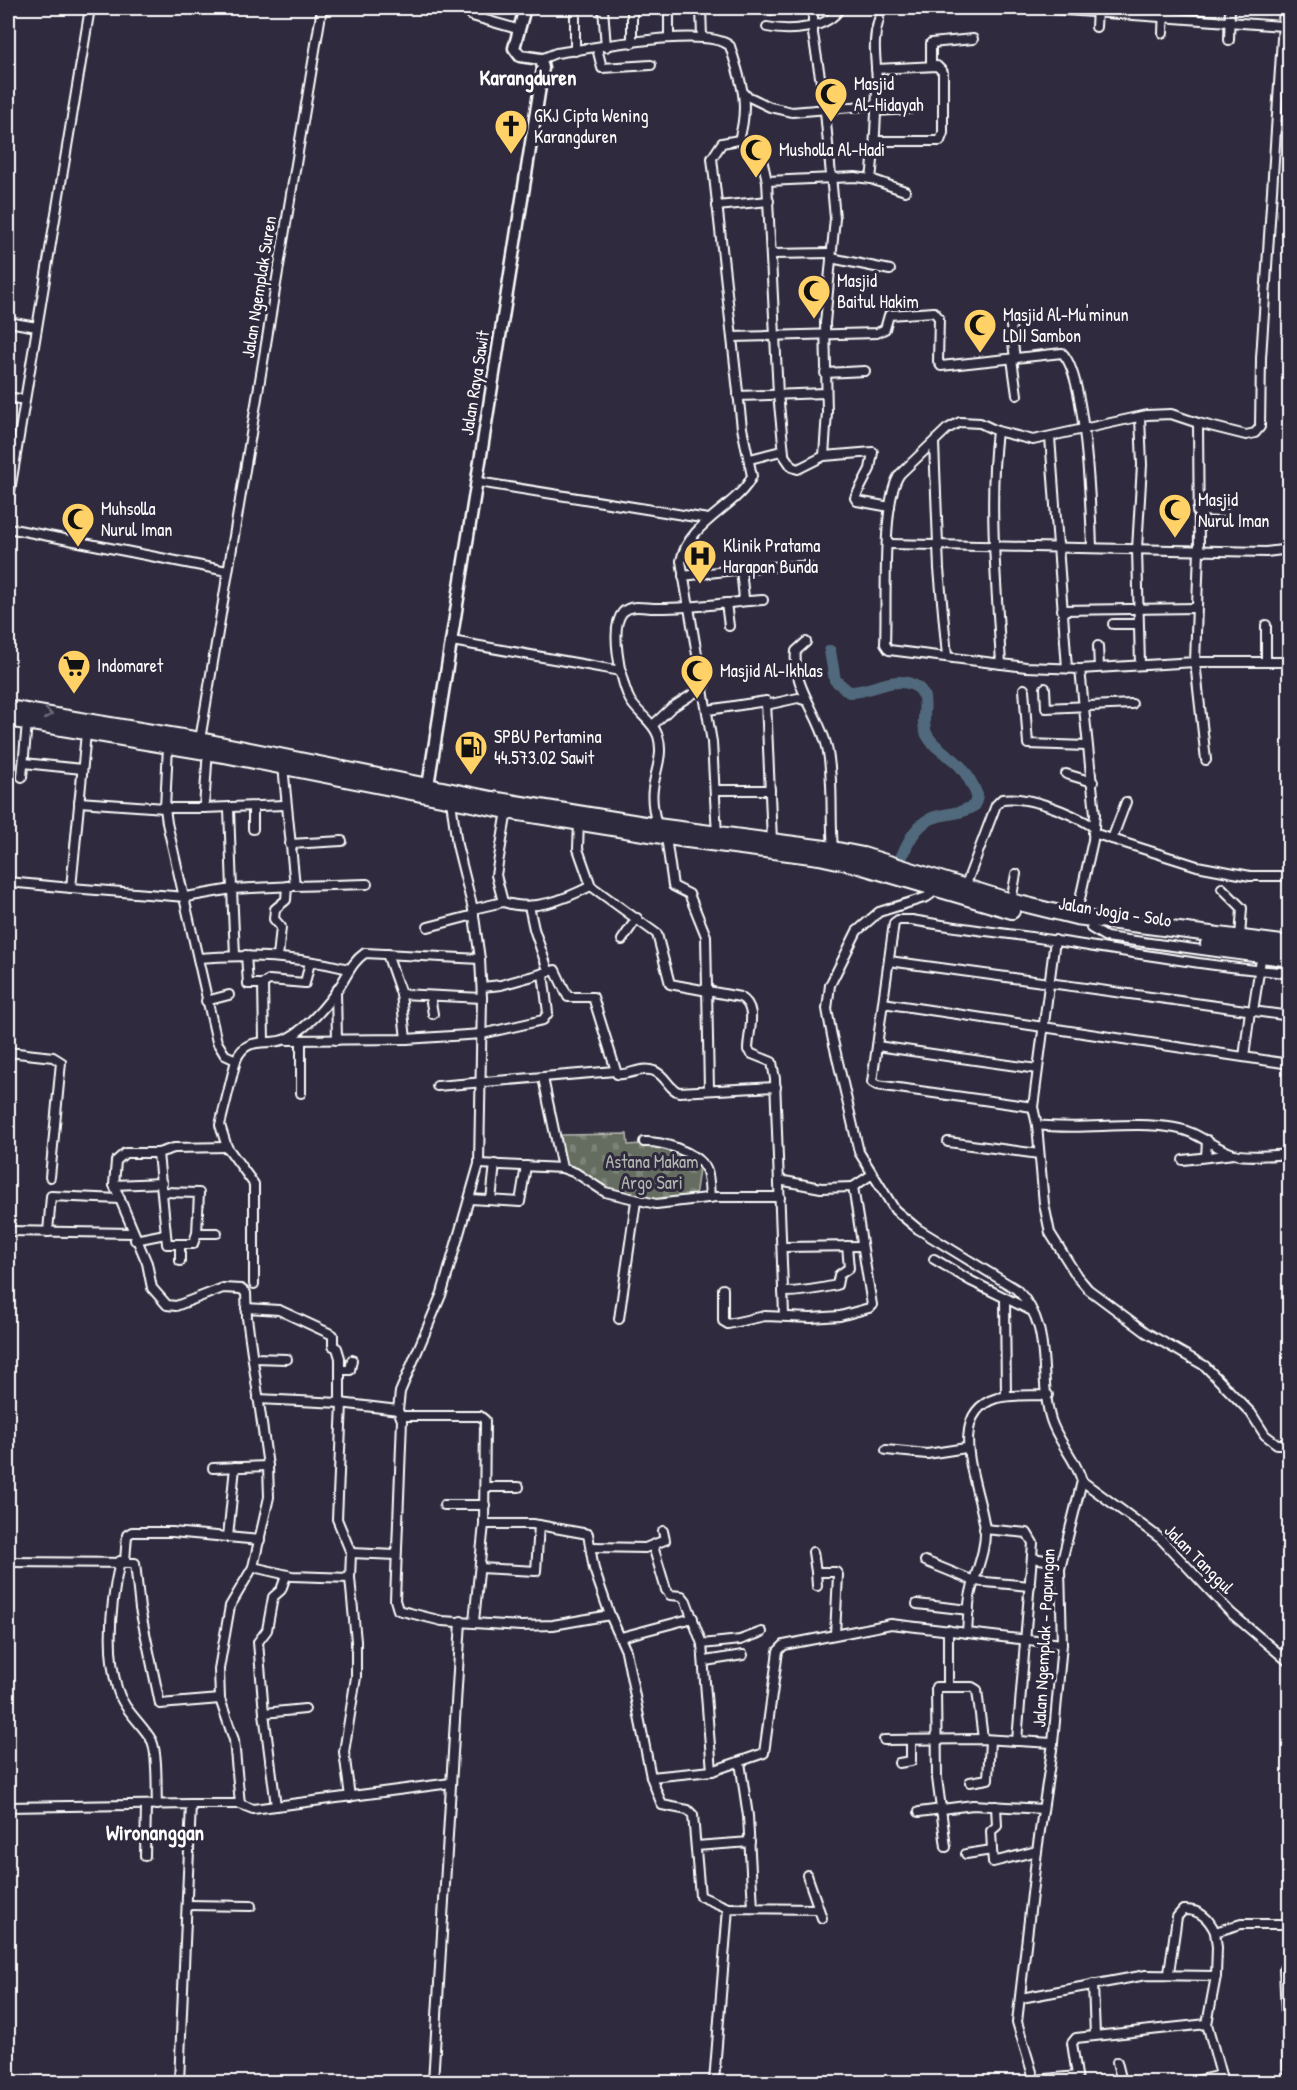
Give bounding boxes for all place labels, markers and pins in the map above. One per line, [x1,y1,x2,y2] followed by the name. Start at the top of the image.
[854,71,924,117] place label: Masjid Al-Hidayah
[813,76,849,123] mosque icon: Masjid Al-Hidayah
[534,103,648,149] place label: GKJ Cipta Wening Karangduren
[493,108,529,155] church icon: GKJ Cipta Wening Karangduren
[738,132,774,179] mosque icon: Musholla Al-Hadi
[779,137,885,162] place label: Musholla Al-Hadi
[837,268,919,314] place label: Masjid Baitul Hakim
[796,273,832,320] mosque icon: Masjid Baitul Hakim
[1003,302,1129,348] place label: Masjid Al-Mu'minun LDII Sambon
[962,307,998,354] mosque icon: Masjid Al-Mu'minun LDII Sambon
[1198,487,1270,533] place label: Masjid Nurul Iman
[1157,492,1193,539] mosque icon: Masjid Nurul Iman
[101,496,173,542] place label: Muhsolla Nurul Iman
[60,501,96,548] mosque icon: Muhsolla Nurul Iman
[723,533,820,579] place label: Klinik Pratama Harapan Bunda
[682,538,718,585] hospital icon: Klinik Pratama Harapan Bunda
[56,648,92,695] supermarket icon: Indomaret
[97,653,164,678] place label: Indomaret
[679,653,715,700] mosque icon: Masjid Al-Ikhlas
[720,658,823,683] place label: Masjid Al-Ikhlas
[494,724,602,770] place label: SPBU Pertamina 44.573.02 Sawit
[453,729,489,776] fuel station icon: SPBU Pertamina 44.573.02 Sawit

